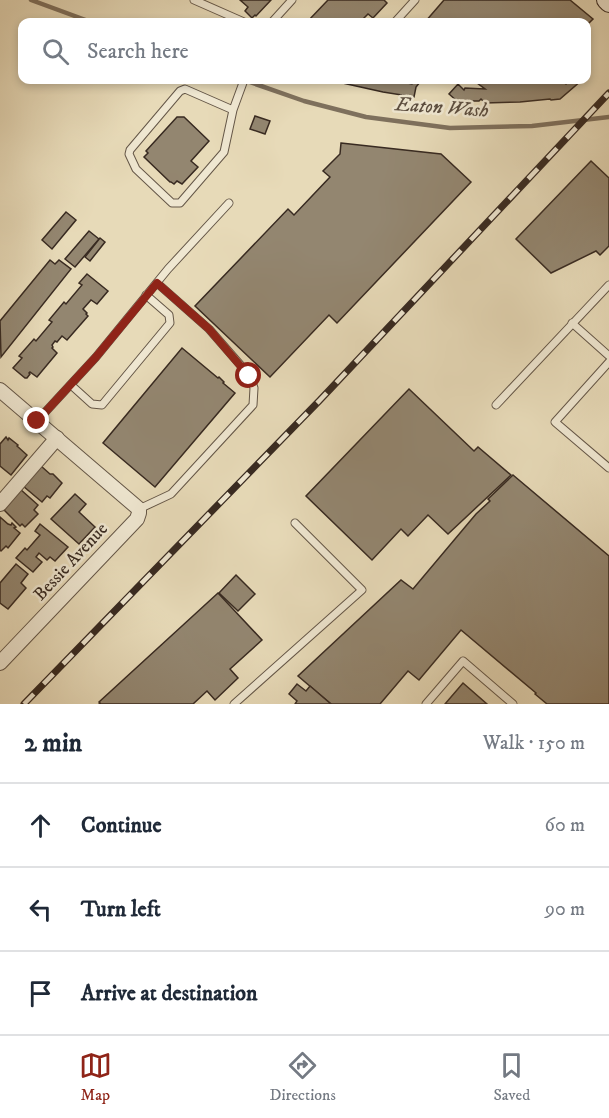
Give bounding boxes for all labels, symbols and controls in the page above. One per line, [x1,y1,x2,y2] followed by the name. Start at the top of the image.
[18,18,591,84] search box
[39,35,72,68] icon: search
[87,38,189,65] text: Search here
[394,92,489,124] water label: Eaton Wash
[235,362,261,388] route start
[23,407,49,433] route end
[29,518,113,606] street label: Bessie Avenue
[24,727,82,760] text: 2 min
[483,731,585,756] text: Walk · 150 m
[24,809,57,842] icon: ahead
[81,812,162,839] text: Continue
[545,813,585,838] text: 60 m
[24,893,57,926] icon: left
[81,896,161,923] text: Turn left
[545,897,585,922] text: 90 m
[24,977,57,1010] icon: arrive
[81,980,258,1007] text: Arrive at destination
[79,1049,112,1105] tab: Map
[269,1049,336,1105] tab: Directions
[493,1049,530,1105] tab: Saved

